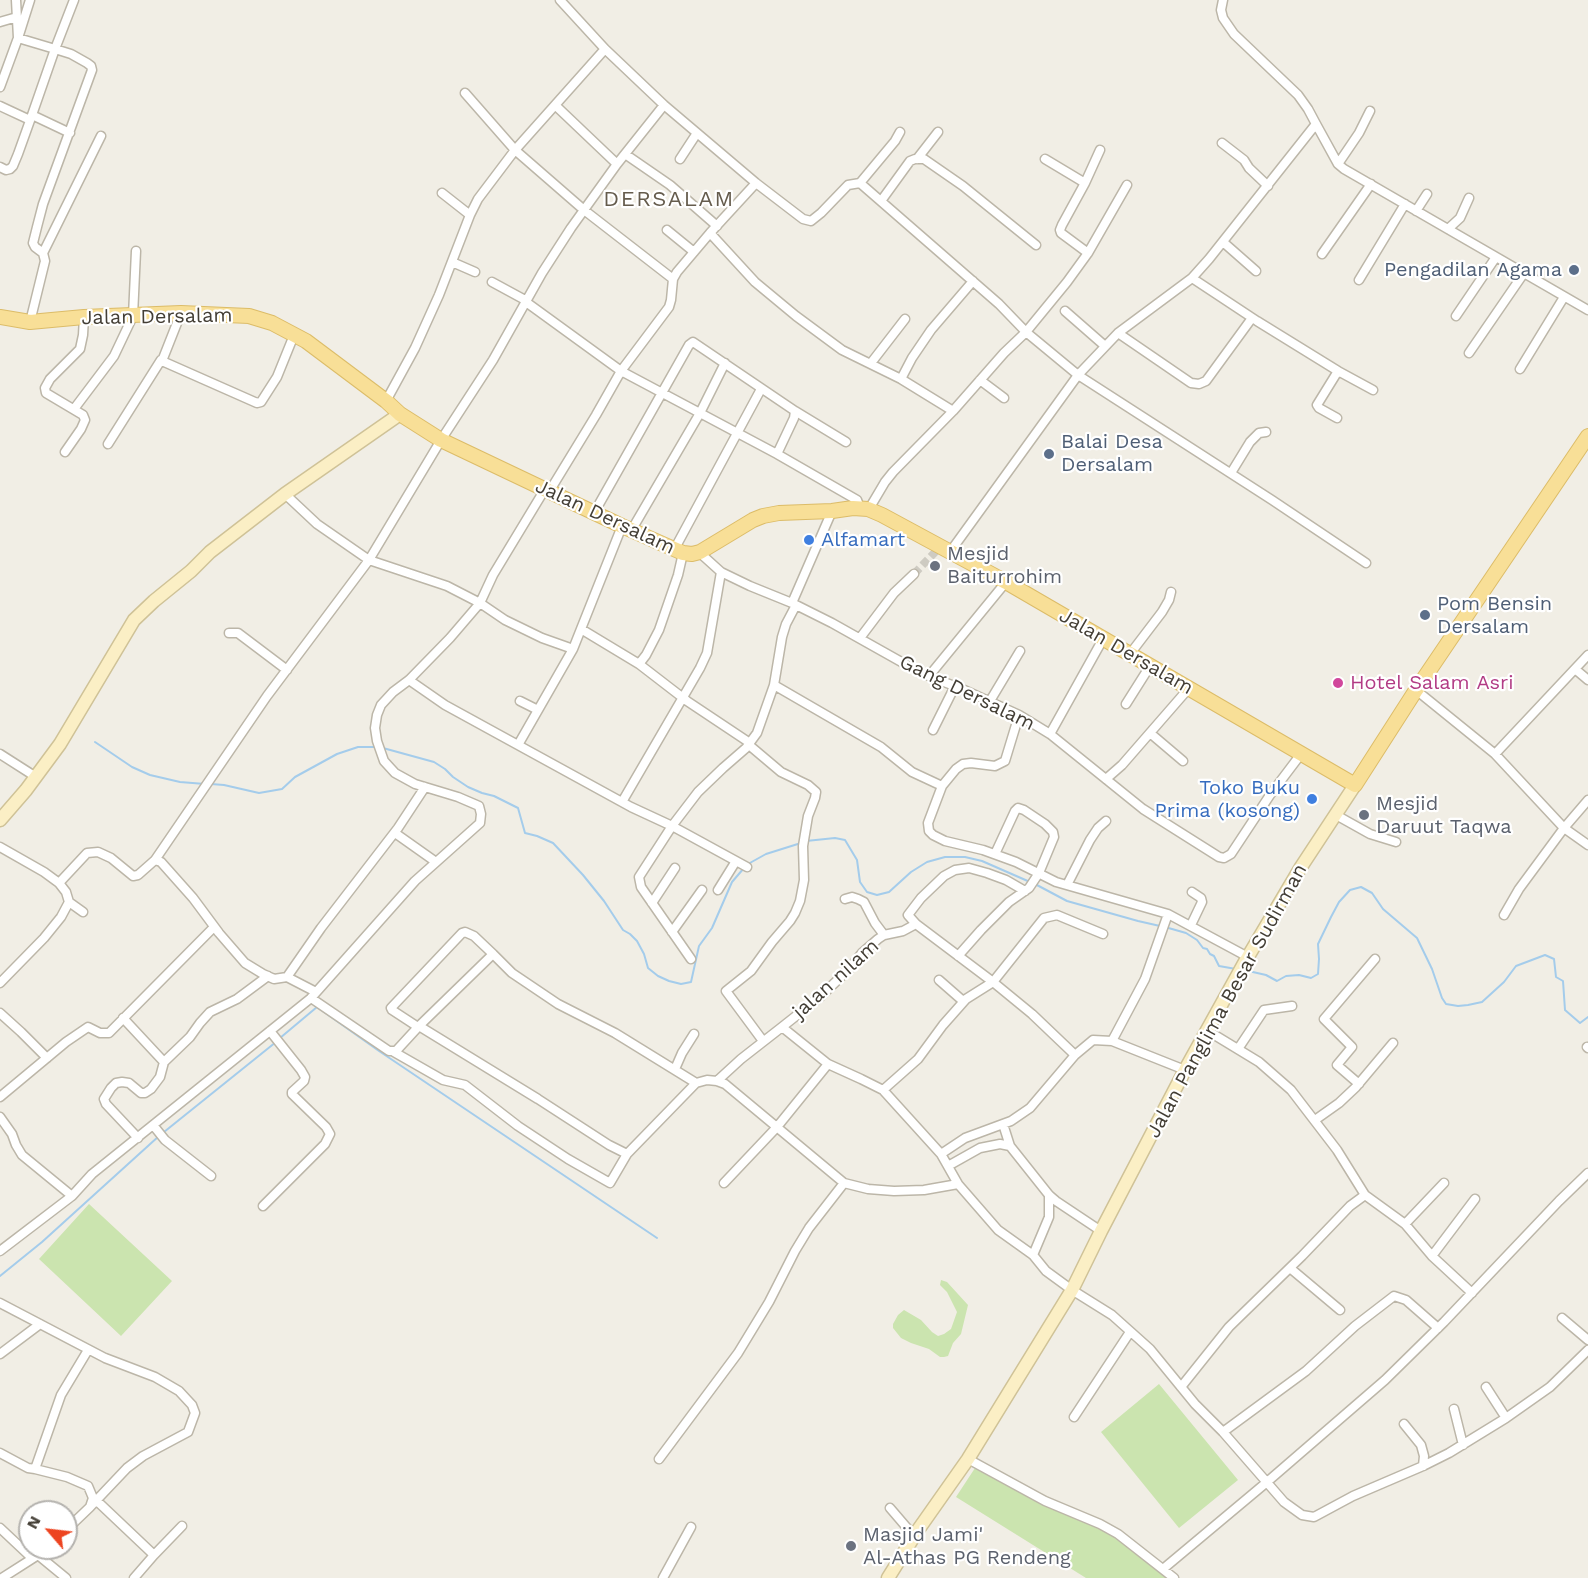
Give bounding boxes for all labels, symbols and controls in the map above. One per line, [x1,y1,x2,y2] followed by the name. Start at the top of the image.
[603,187,735,213] district label: DERSALAM
[1384,258,1562,282] place label: Pengadilan Agama
[1567,263,1581,277] marker: Pengadilan Agama
[81,304,233,330] street label: Jalan Dersalam
[1061,430,1163,477] place label: Balai Desa Dersalam
[1042,447,1056,461] marker: Balai Desa Dersalam
[532,474,678,560] street label: Jalan Dersalam
[821,528,905,552] place label: Alfamart
[802,533,816,547] marker: Alfamart
[947,542,1062,589] place label: Mesjid Baiturrohim
[928,559,942,573] marker: Mesjid Baiturrohim
[1437,592,1552,639] place label: Pom Bensin Dersalam
[1055,604,1197,700] street label: Jalan Dersalam
[1418,608,1432,622] marker: Pom Bensin Dersalam
[895,650,1039,736] street label: Gang Dersalam
[1350,671,1514,695] place label: Hotel Salam Asri
[1331,676,1345,690] marker: Hotel Salam Asri
[1155,776,1300,823] place label: Toko Buku Prima (kosong)
[1305,792,1319,806] marker: Toko Buku Prima (kosong)
[1376,792,1512,839] place label: Mesjid Daruut Taqwa
[1357,808,1371,822] marker: Mesjid Daruut Taqwa
[1142,860,1312,1142] street label: Jalan Panglima Besar Sudirman
[788,934,884,1024] street label: jalan nilam
[18,1500,78,1560] north arrow
[22,1513,45,1532] text: N
[863,1523,1071,1570] place label: Masjid Jami' Al-Athas PG Rendeng
[844,1539,858,1553] marker: Masjid Jami' Al-Athas PG Rendeng

